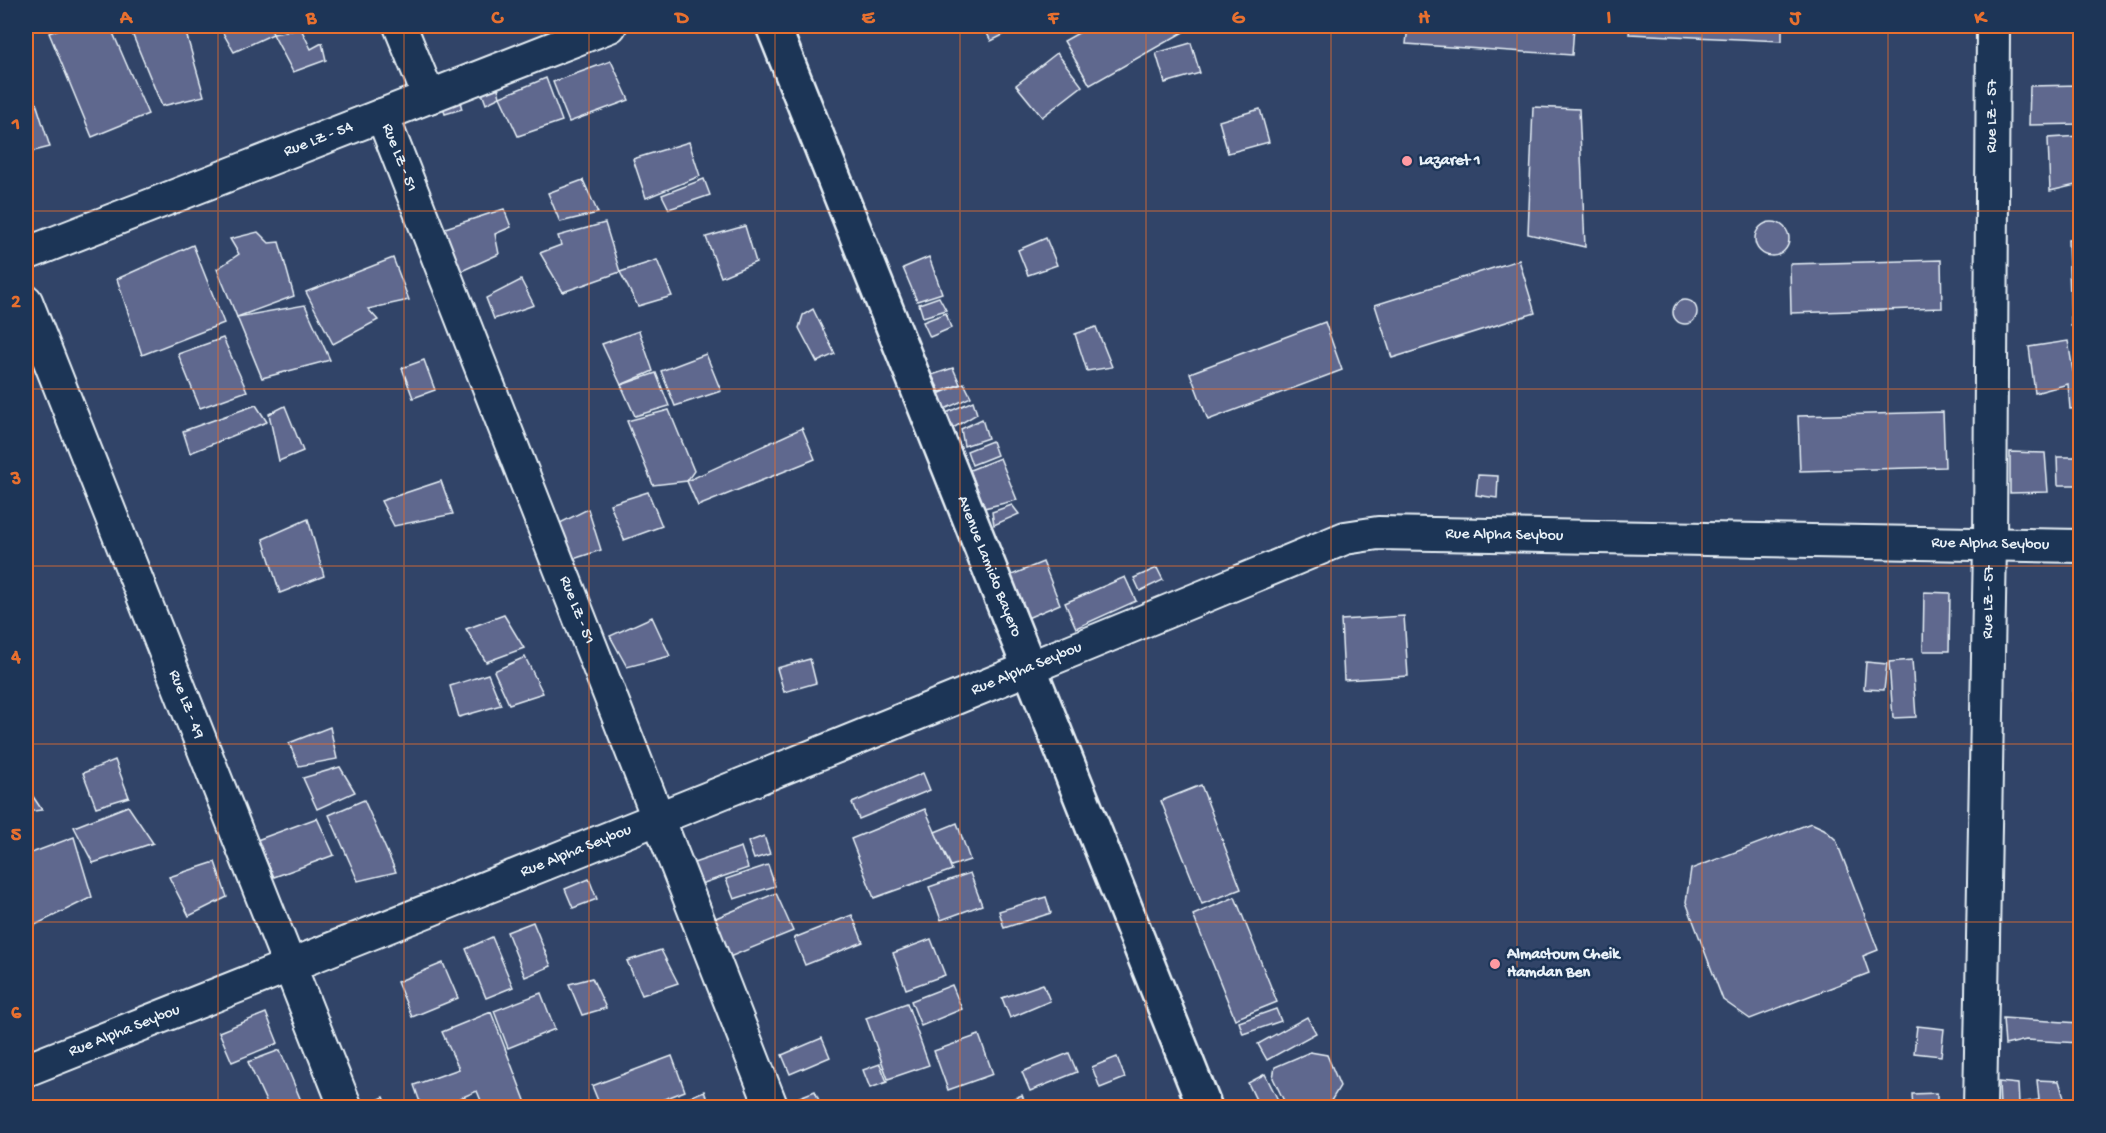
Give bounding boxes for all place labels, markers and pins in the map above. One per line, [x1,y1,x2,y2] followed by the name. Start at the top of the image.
[1419,152,1480,171] place label: Lazaret 1
[1400,154,1414,168] marker: Lazaret 1
[1506,946,1621,983] place label: Almactoum Cheik Hamdan Ben
[1488,957,1502,971] marker: Almactoum Cheik Hamdan Ben

